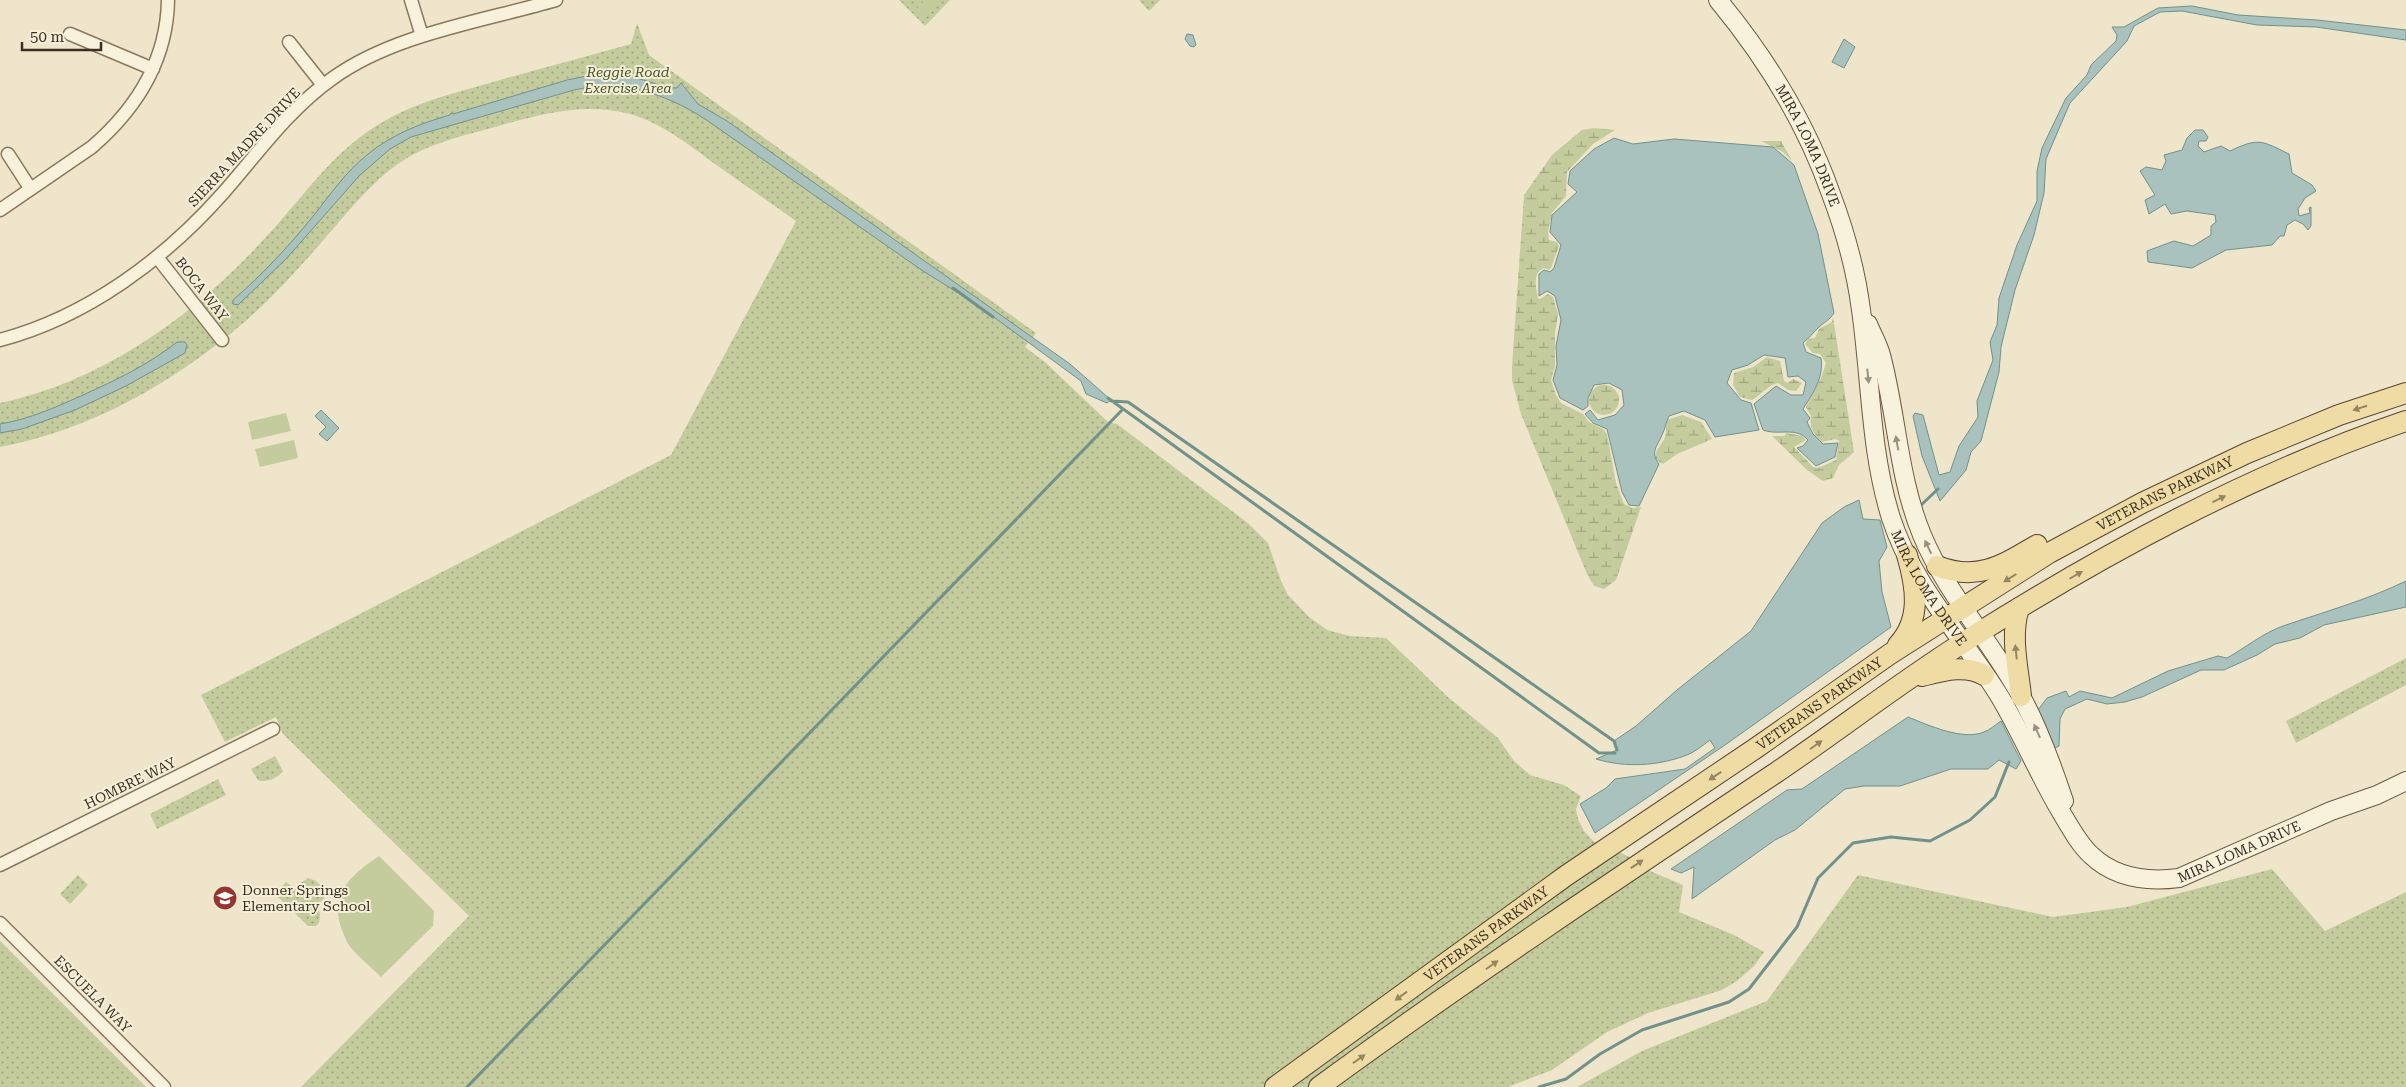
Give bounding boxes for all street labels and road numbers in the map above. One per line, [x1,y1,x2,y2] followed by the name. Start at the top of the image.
[1772,82,1843,209] street label: MIRA LOMA DRIVE
[185,84,303,210] street label: SIERRA MADRE DRIVE
[172,254,232,324] street label: BOCA WAY
[2094,453,2236,534] street label: VETERANS PARKWAY
[1888,528,1970,649] street label: MIRA LOMA DRIVE
[1753,653,1886,753] street label: VETERANS PARKWAY
[82,754,179,812] street label: HOMBRE WAY
[2175,817,2303,886] street label: MIRA LOMA DRIVE
[1421,883,1552,984] street label: VETERANS PARKWAY
[51,952,135,1036] street label: ESCUELA WAY

